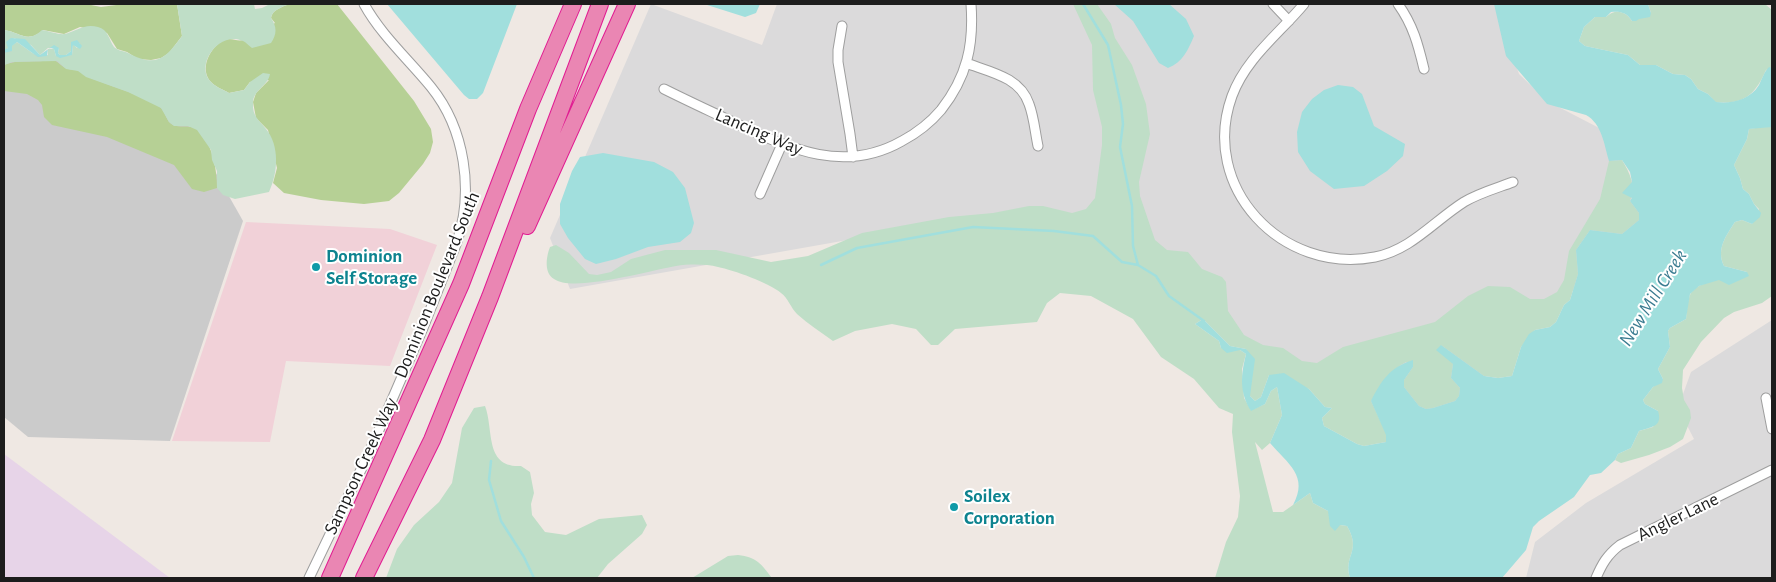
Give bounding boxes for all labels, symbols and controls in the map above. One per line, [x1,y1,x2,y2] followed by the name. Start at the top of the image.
[712,103,806,161] street label: Lancing Way
[389,188,485,382] street label: Dominion Boulevard South
[326,245,417,289] place label: Dominion Self Storage
[1614,245,1692,351] water label: New Mill Creek
[310,261,322,273] marker: Dominion Self Storage
[319,394,403,538] street label: Sampson Creek Way
[964,485,1055,529] place label: Soilex Corporation
[1634,488,1722,546] street label: Angler Lane
[948,501,960,513] marker: Soilex Corporation

